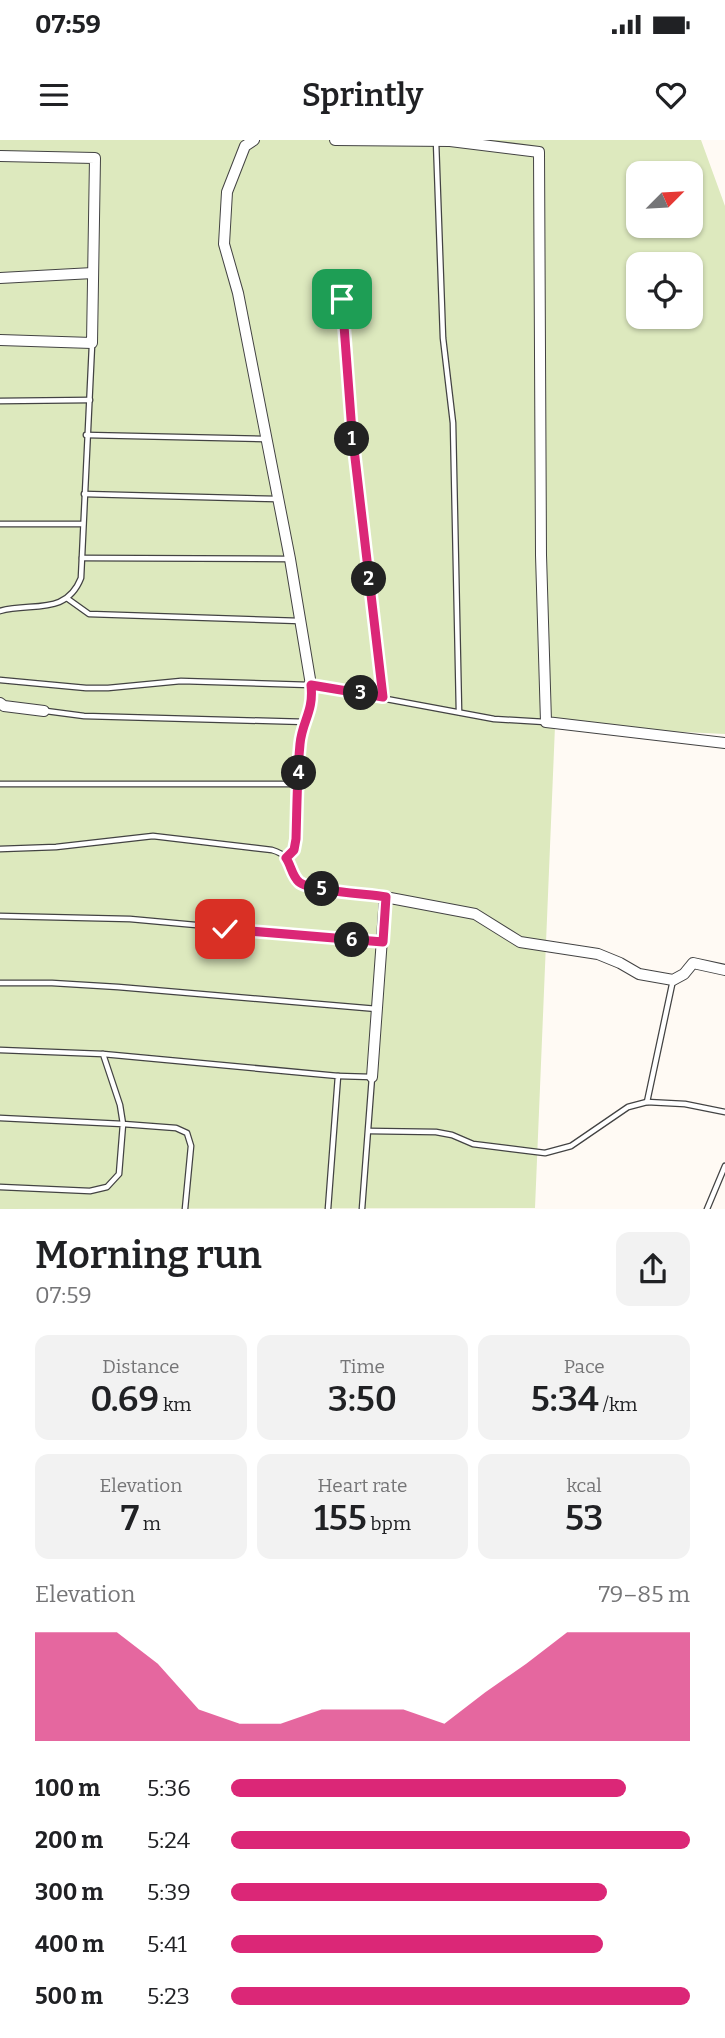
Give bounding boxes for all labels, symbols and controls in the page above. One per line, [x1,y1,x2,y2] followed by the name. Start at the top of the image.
[35,9,101,40] text: 07:59
[35,76,73,114] icon: menu
[302,76,423,114] text: Sprintly
[652,76,690,114] icon: heart
[626,161,704,238] north arrow
[626,161,703,329] map controls
[626,252,703,329] button: locate
[312,269,372,329] pin
[323,280,361,318] icon: arrive
[334,422,370,456] pin: 1
[347,427,356,450] text: 1
[352,562,386,597] pin: 2
[363,567,374,590] text: 2
[344,676,378,710] pin: 3
[355,681,366,704] text: 3
[282,756,316,790] pin: 4
[293,761,304,784] text: 4
[304,872,340,906] pin: 5
[316,877,327,900] text: 5
[195,899,255,959] pin
[206,910,244,948] icon: check
[334,922,370,958] pin: 6
[346,928,357,951] text: 6
[35,1232,262,1278] text: Morning run
[616,1232,690,1306] button: share
[35,1281,92,1309] text: 07:59
[102,1355,179,1378] text: Distance
[340,1355,385,1378] text: Time
[564,1355,605,1378] text: Pace
[90,1378,159,1420] text: 0.69
[328,1378,397,1420] text: 3:50
[531,1378,599,1420] text: 5:34
[159,1393,191,1416] text: km
[599,1393,638,1416] text: /km
[99,1474,182,1497] text: Elevation
[318,1474,407,1497] text: Heart rate
[566,1474,602,1497] text: kcal
[121,1497,139,1539] text: 7
[314,1497,367,1539] text: 155
[565,1497,603,1539] text: 53
[139,1512,161,1535] text: m
[367,1512,411,1535] text: bpm
[35,1580,135,1608] text: Elevation
[598,1580,690,1608] text: 79–85 m
[35,1774,100,1802] text: 100 m
[147,1774,191,1802] text: 5:36
[35,1826,103,1854] text: 200 m
[147,1826,190,1854] text: 5:24
[35,1878,104,1906] text: 300 m
[147,1878,191,1906] text: 5:39
[35,1930,104,1958] text: 400 m
[147,1930,187,1958] text: 5:41
[35,1982,103,2010] text: 500 m
[147,1982,190,2010] text: 5:23

